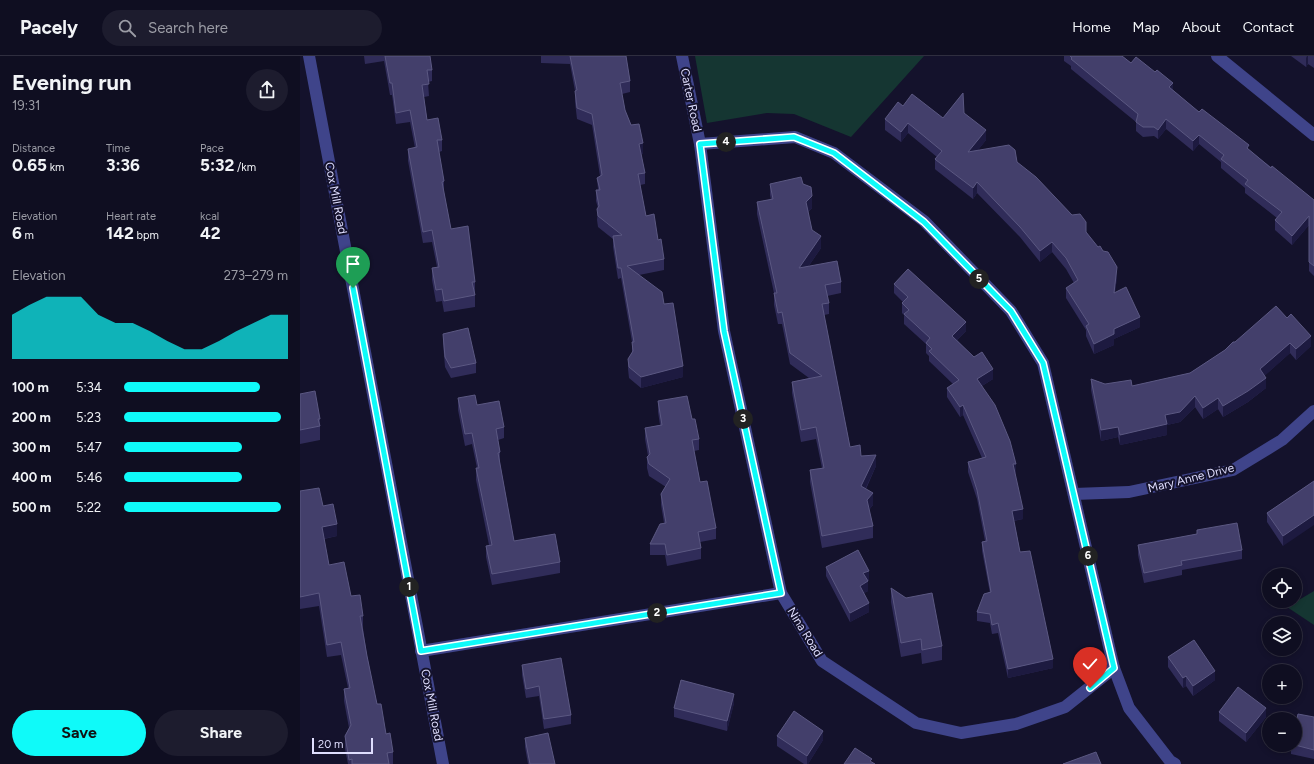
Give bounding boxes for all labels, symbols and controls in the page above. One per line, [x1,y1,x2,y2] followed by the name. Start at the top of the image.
[102,10,382,46] search box
[20,16,78,39] text: Pacely
[116,17,138,39] icon: search
[148,19,228,37] text: Search here
[1072,19,1111,36] text: Home
[1133,19,1160,36] text: Map
[1182,19,1221,36] text: About
[1243,19,1294,36] text: Contact
[677,67,705,133] street label: Carter Road
[12,69,132,96] text: Evening run
[246,69,288,111] button: share
[12,98,40,113] text: 19:31
[716,132,736,152] pin: 4
[723,135,729,148] text: 4
[12,142,55,155] text: Distance
[106,142,130,155] text: Time
[200,142,224,155] text: Pace
[12,155,47,175] text: 0.65
[106,155,140,175] text: 3:36
[200,155,234,175] text: 5:32
[47,161,64,174] text: km
[234,161,256,174] text: /km
[322,161,350,235] street label: Cox Mill Road
[12,210,57,223] text: Elevation
[106,210,156,223] text: Heart rate
[200,210,219,223] text: kcal
[12,223,22,243] text: 6
[106,223,134,243] text: 142
[200,223,221,243] text: 42
[22,229,34,242] text: m
[134,229,159,242] text: bpm
[336,247,370,288] pin
[342,253,364,275] icon: arrive
[12,268,65,283] text: Elevation
[224,268,288,283] text: 273–279 m
[969,269,989,289] pin: 5
[976,272,982,285] text: 5
[12,380,49,395] text: 100 m
[76,380,102,395] text: 5:34
[733,409,753,429] pin: 3
[12,410,51,425] text: 200 m
[76,410,101,425] text: 5:23
[740,412,746,425] text: 3
[12,440,51,455] text: 300 m
[76,440,102,455] text: 5:47
[1146,460,1236,495] street label: Mary Anne Drive
[12,470,52,485] text: 400 m
[76,470,102,485] text: 5:46
[12,500,51,515] text: 500 m
[76,500,101,515] text: 5:22
[1078,546,1098,566] pin: 6
[1085,549,1091,562] text: 6
[1262,568,1302,752] map controls
[1262,568,1302,608] button: locate
[399,577,419,597] pin: 1
[407,580,411,593] text: 1
[647,603,667,623] pin: 2
[784,605,826,659] street label: Nina Road
[654,606,660,619] text: 2
[1262,616,1302,656] button: layers
[1073,647,1107,688] pin
[1079,653,1101,675] icon: check
[1262,664,1302,704] button: +
[418,668,446,742] street label: Cox Mill Road
[12,710,146,756] button: Save
[154,710,288,756] button: Share
[1262,712,1302,752] button: −
[312,736,373,755] scale bar
[318,738,343,751] text: 20 m

